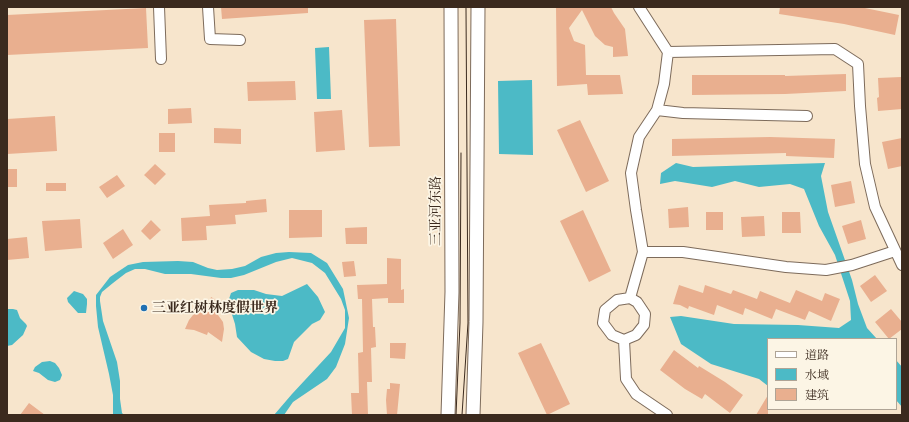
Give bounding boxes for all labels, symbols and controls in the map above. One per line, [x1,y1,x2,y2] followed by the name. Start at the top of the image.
[428,176,444,246] street label: 三亚河东路
[152,300,278,316] place label: 三亚红树林度假世界
[139,303,149,313] marker: 三亚红树林度假世界
[767,338,897,410] legend
[805,347,829,363] text: 道路
[805,367,829,383] text: 水域
[805,387,829,403] text: 建筑

